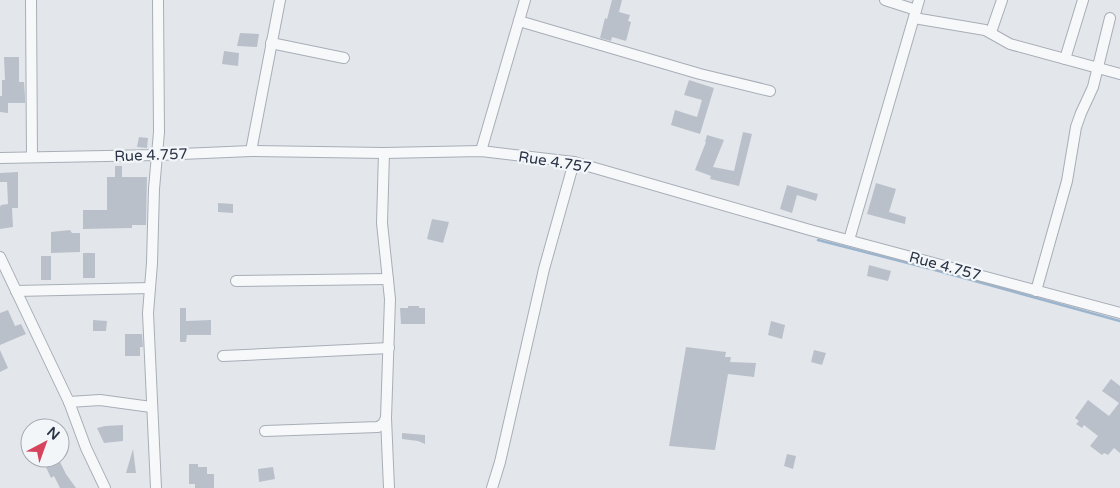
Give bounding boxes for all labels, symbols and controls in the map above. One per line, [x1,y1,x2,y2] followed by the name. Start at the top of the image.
[114,145,188,165] street label: Rue 4.757
[517,147,593,177] street label: Rue 4.757
[907,248,983,284] street label: Rue 4.757
[20,418,70,468] north arrow
[43,423,63,444] text: N

